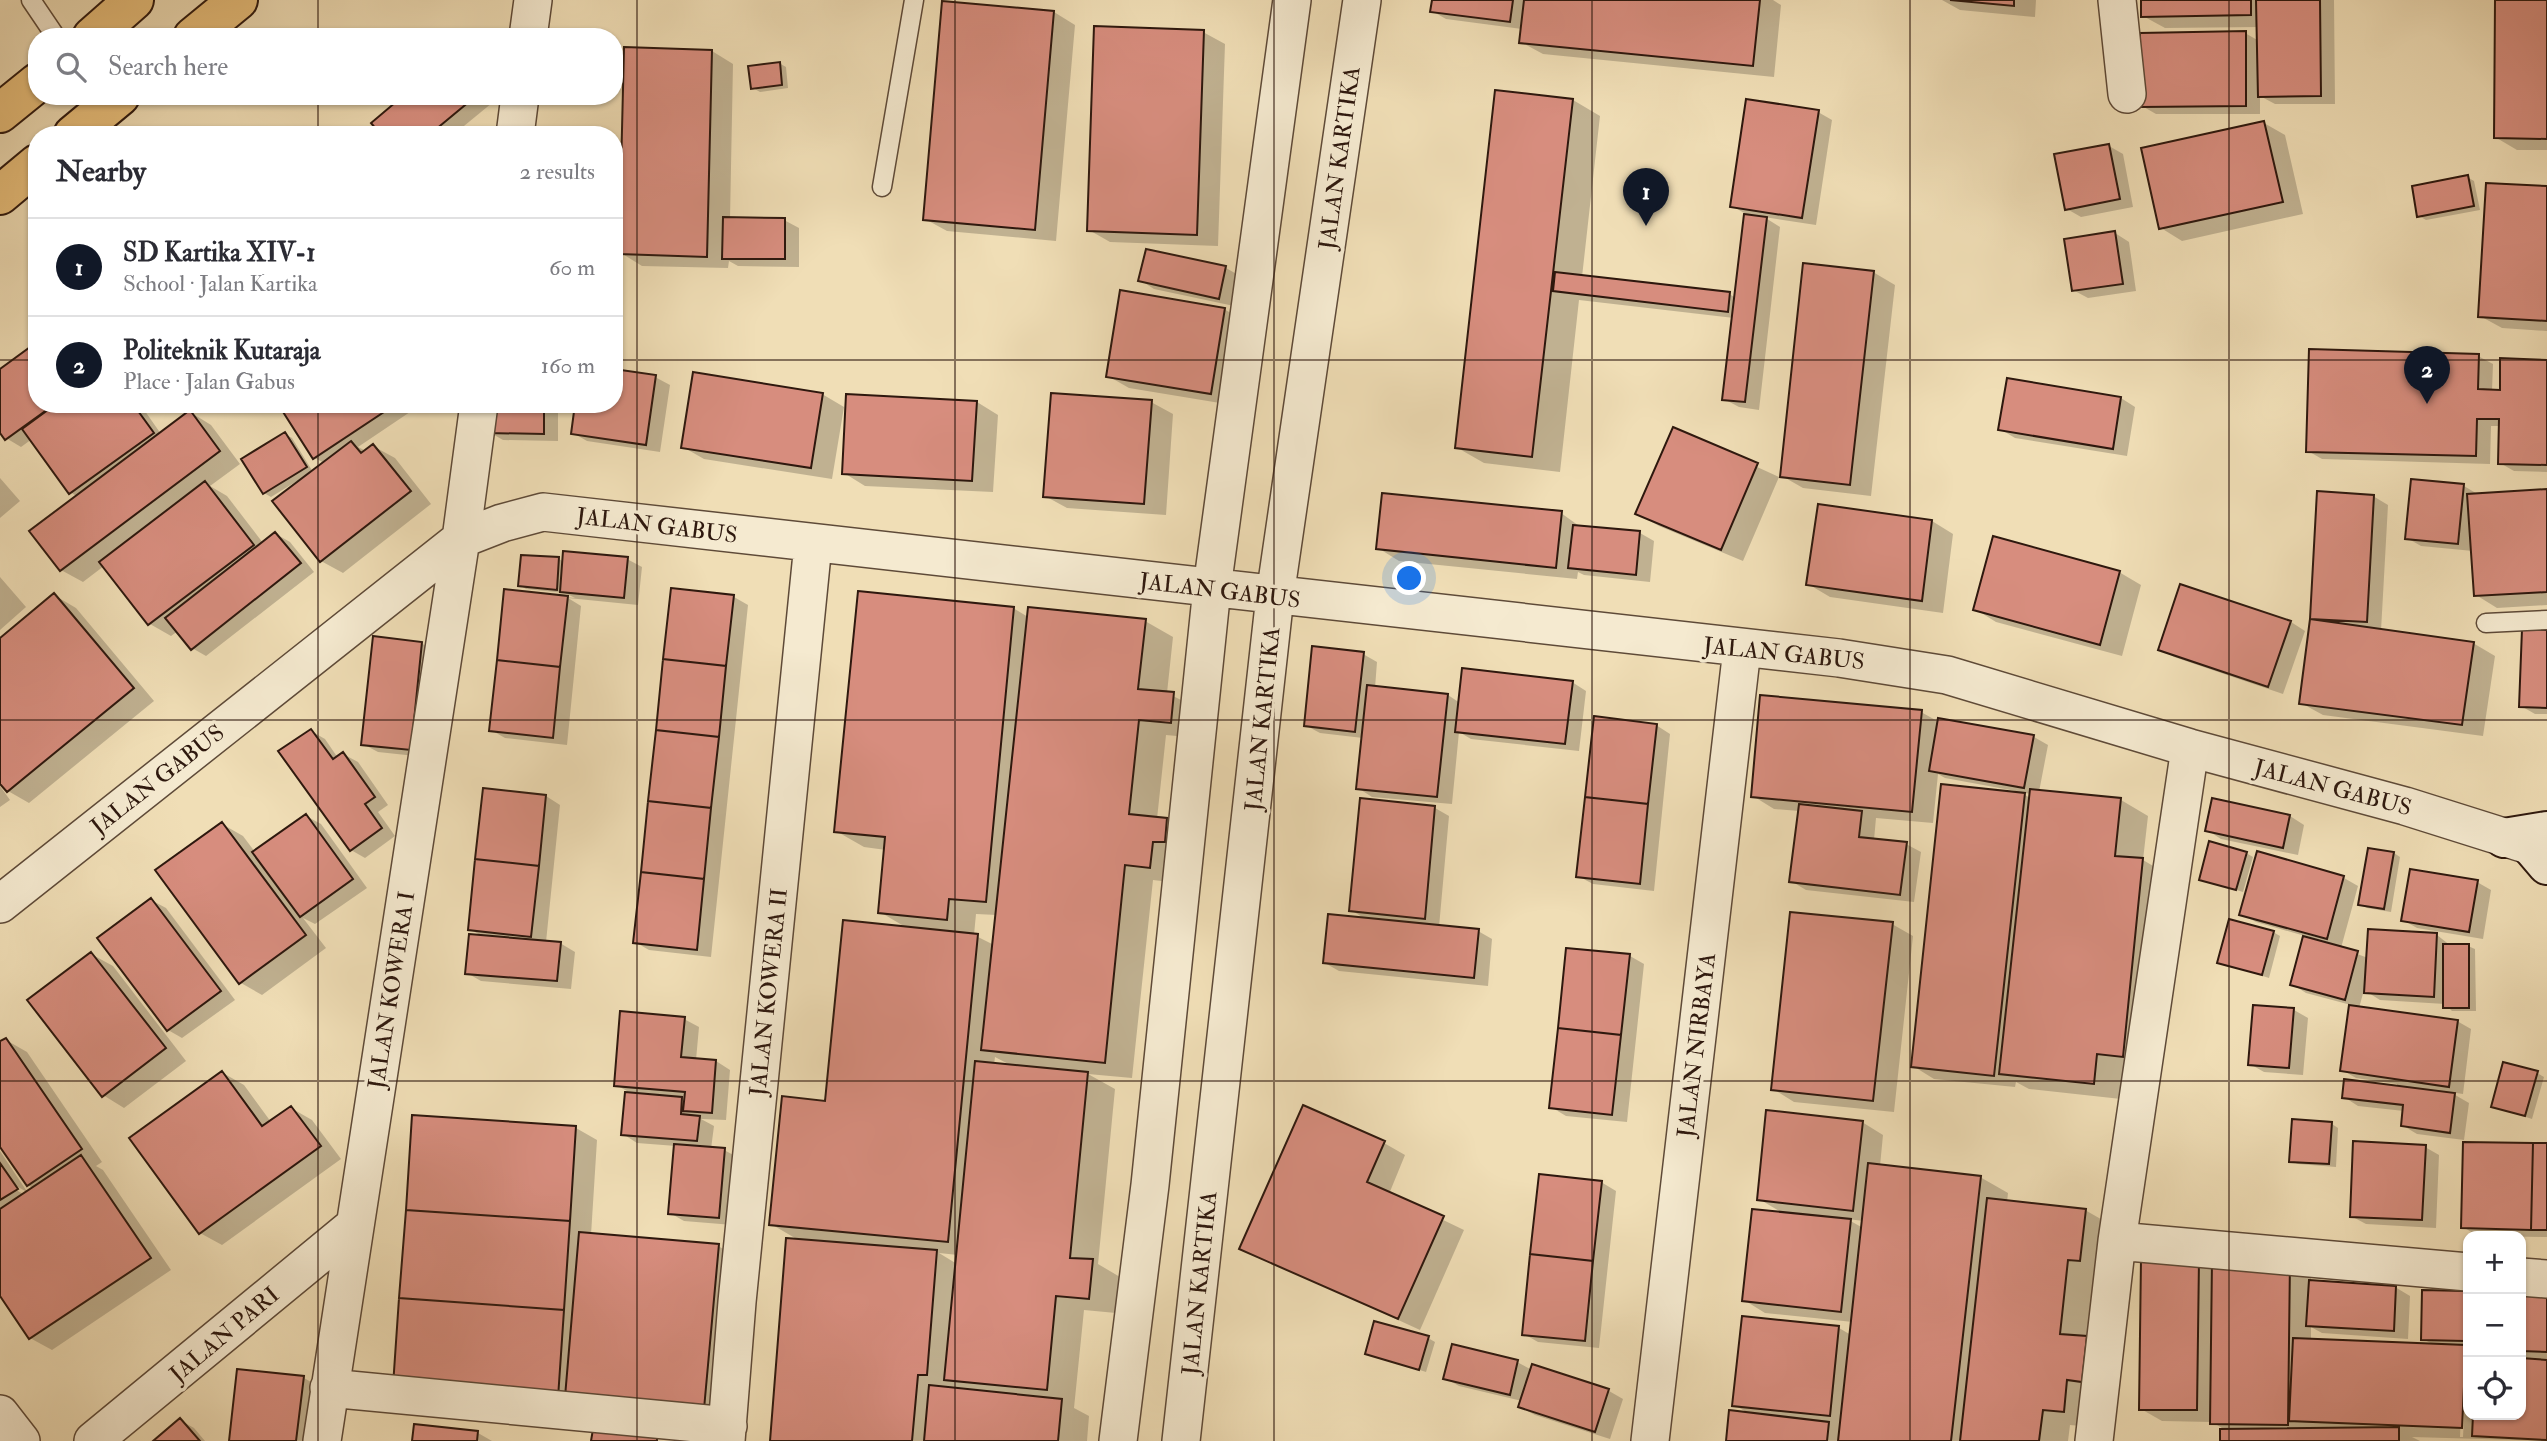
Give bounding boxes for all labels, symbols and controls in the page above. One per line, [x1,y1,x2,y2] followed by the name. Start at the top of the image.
[28,28,623,105] search box
[52,48,90,86] icon: search
[108,51,228,83] text: Search here
[1312,64,1367,253] street label: JALAN KARTIKA
[56,153,146,190] text: Nearby
[520,157,595,186] text: 2 results
[1623,168,1669,226] pin: 1
[123,237,316,269] text: SD Kartika XIV-1
[75,253,83,282] text: 1
[549,253,595,282] text: 60 m
[123,269,318,298] text: School · Jalan Kartika
[123,335,321,367] text: Politeknik Kutaraja
[2404,346,2450,404] pin: 2
[73,351,85,380] text: 2
[541,351,595,380] text: 160 m
[123,367,295,396] text: Place · Jalan Gabus
[574,501,739,550] street label: JALAN GABUS
[1392,561,1426,595] your location
[1137,566,1302,615] street label: JALAN GABUS
[1238,625,1287,813] street label: JALAN KARTIKA
[1701,631,1866,676] street label: JALAN GABUS
[84,718,230,841] street label: JALAN GABUS
[2250,752,2415,822] street label: JALAN GABUS
[743,887,794,1098] street label: JALAN KOWERA II
[361,889,421,1092] street label: JALAN KOWERA I
[1671,951,1722,1140] street label: JALAN NIRBAYA
[1175,1189,1224,1377] street label: JALAN KARTIKA
[2463,1231,2526,1420] map controls
[2463,1231,2526,1294] button: +
[163,1280,285,1389] street label: JALAN PARI
[2463,1294,2526,1357] button: −
[2463,1357,2526,1420] button: locate

